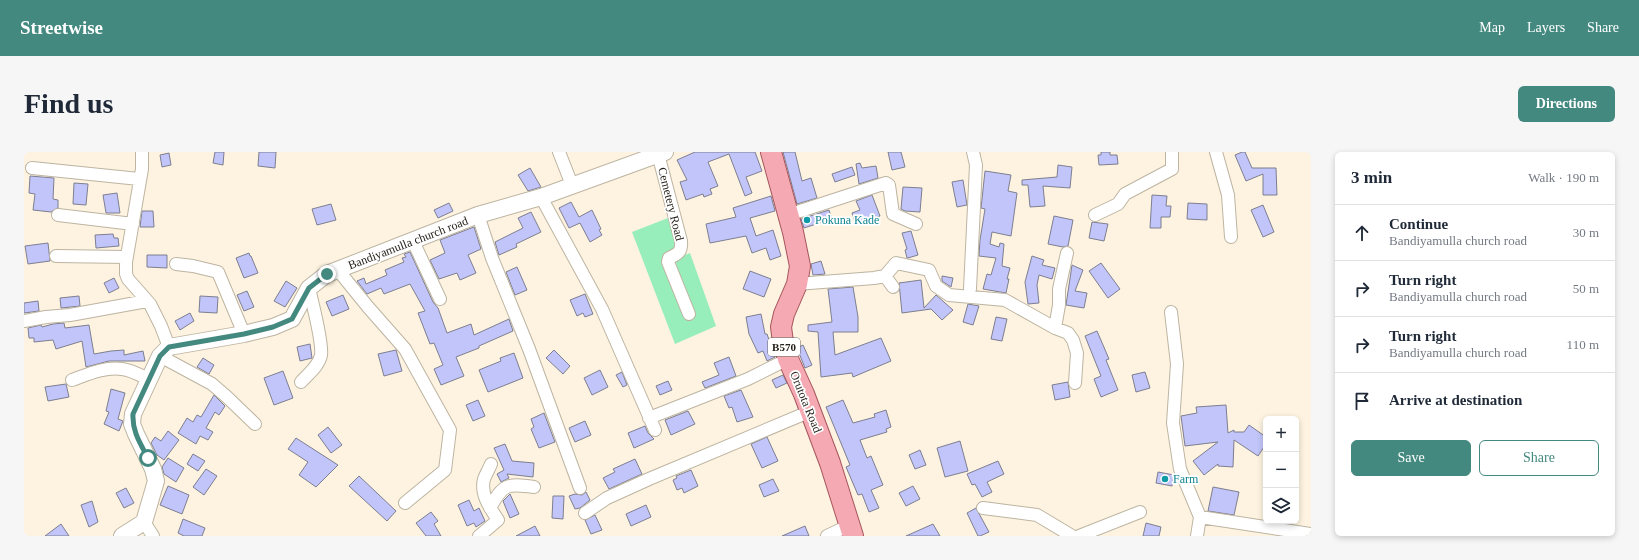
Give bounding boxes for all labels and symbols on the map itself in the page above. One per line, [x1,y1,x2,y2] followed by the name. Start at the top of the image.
[655,166,687,242] street label: Cemetery Road
[815,213,879,227] place label: Pokuna Kade
[346,214,470,272] street label: Bandiyamulla church road
[802,215,812,225] marker: Pokuna Kade
[318,265,336,283] route end
[768,338,800,356] road number: B570
[787,369,825,435] street label: Orutota Road
[139,449,157,467] route start
[1173,472,1199,486] place label: Farm
[1160,474,1170,484] marker: Farm

